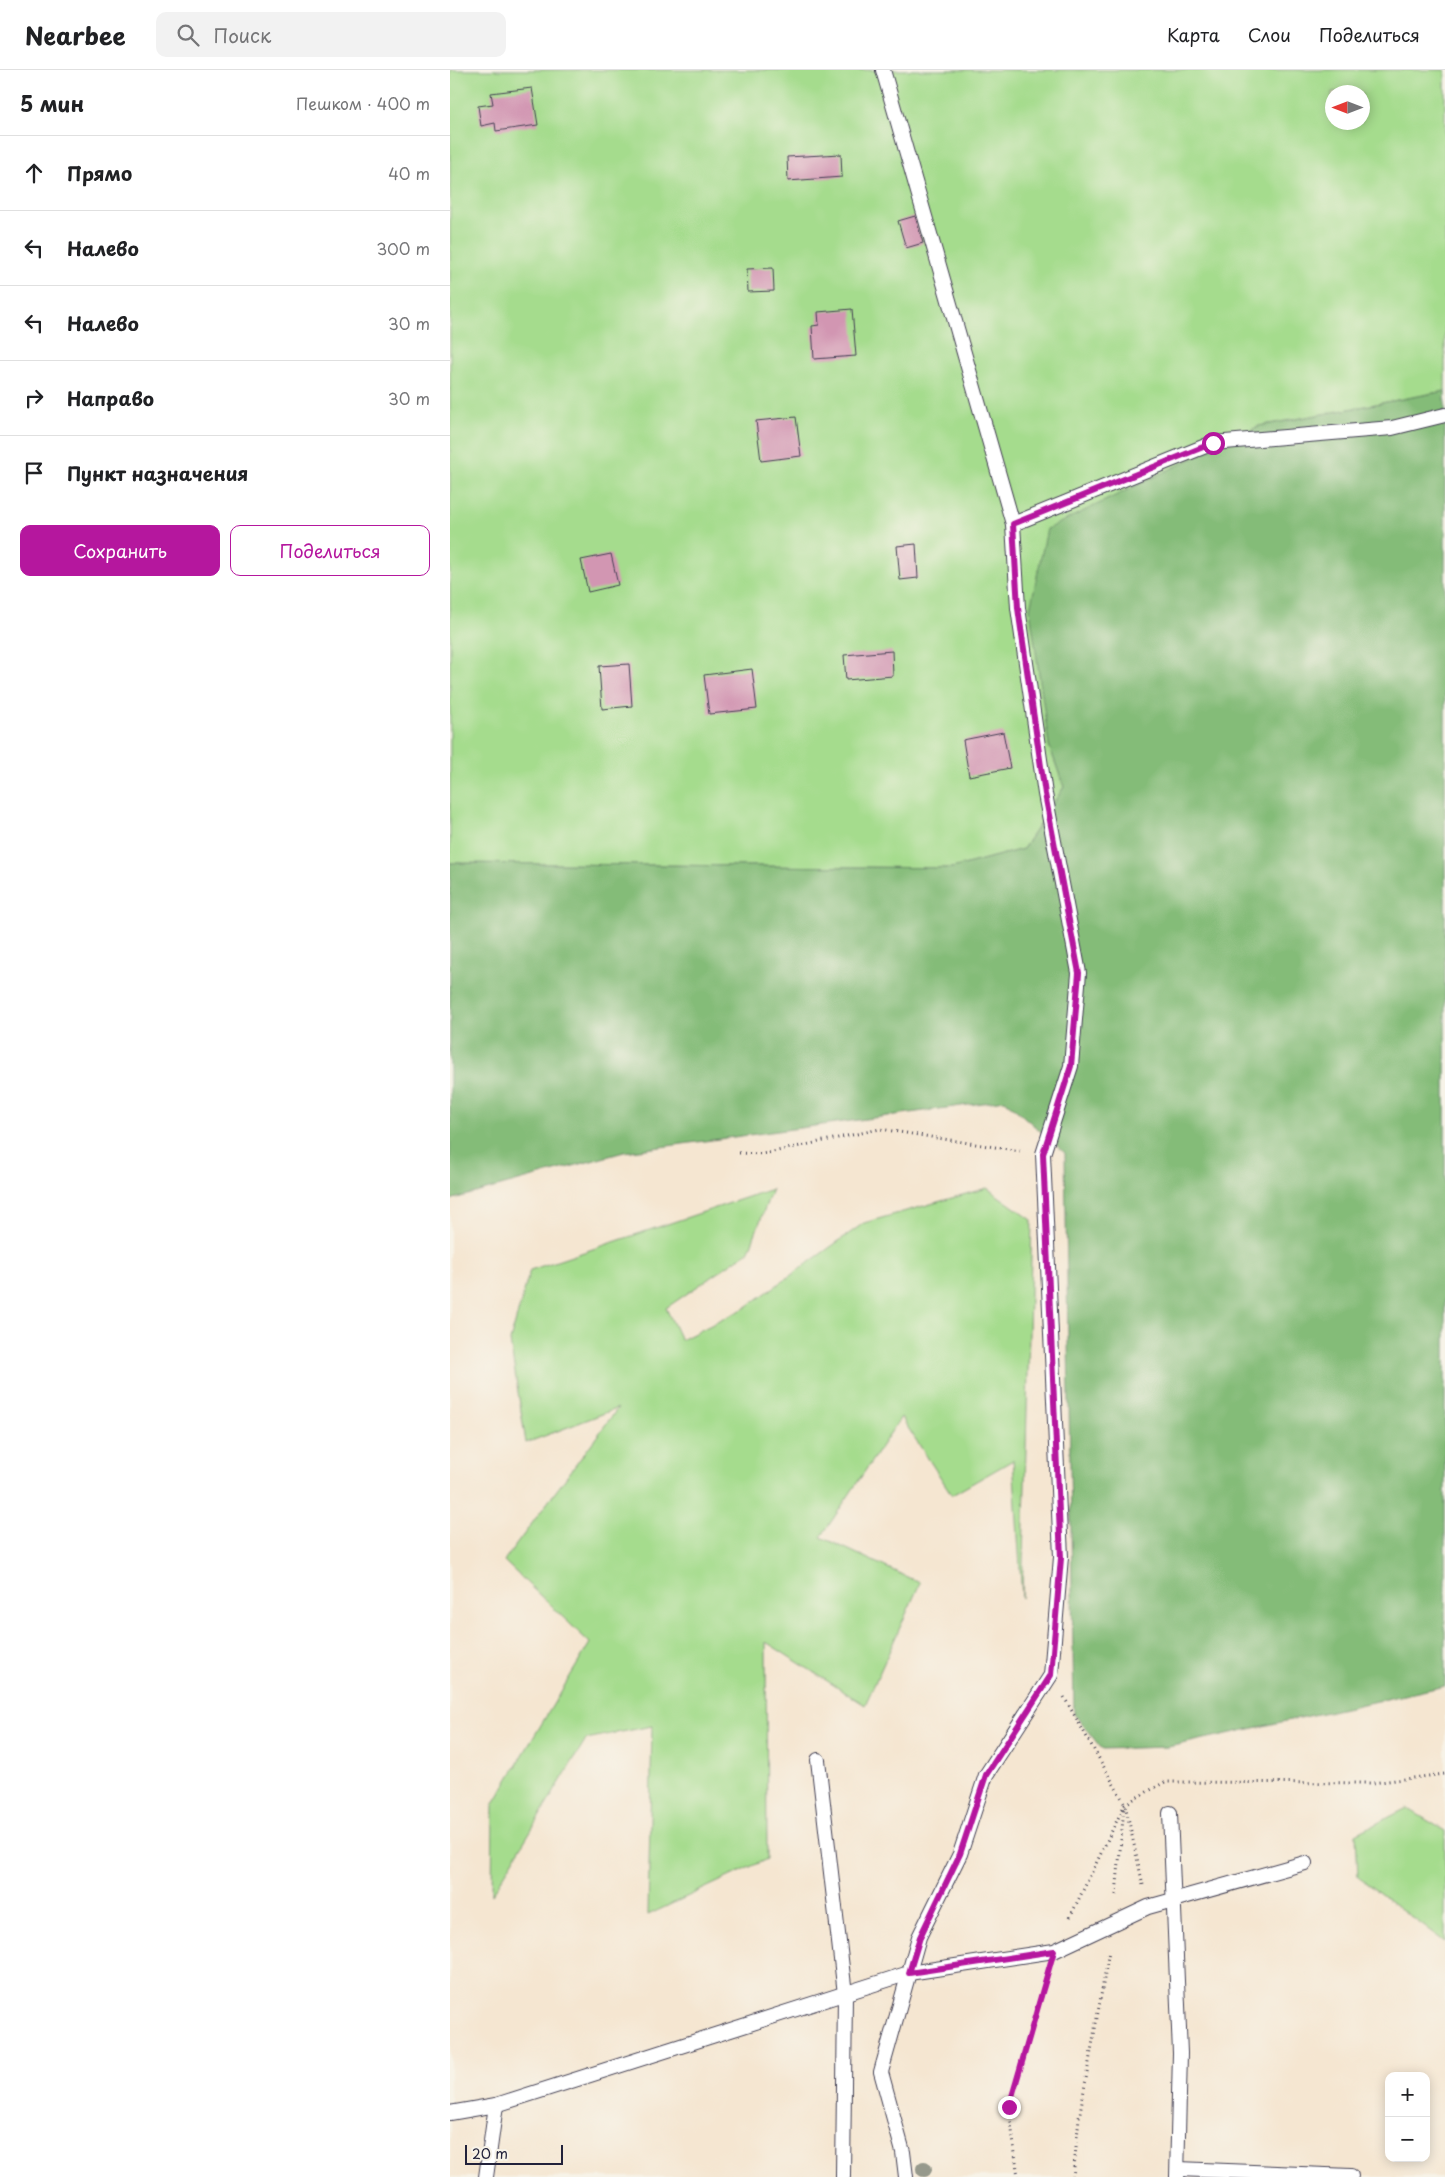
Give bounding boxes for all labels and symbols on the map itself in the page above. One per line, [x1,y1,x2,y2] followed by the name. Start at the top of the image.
[1325,85,1370,130] north arrow
[1202,432,1225,455] route start
[998,2096,1021,2119] route end
[465,2142,562,2165] scale bar

